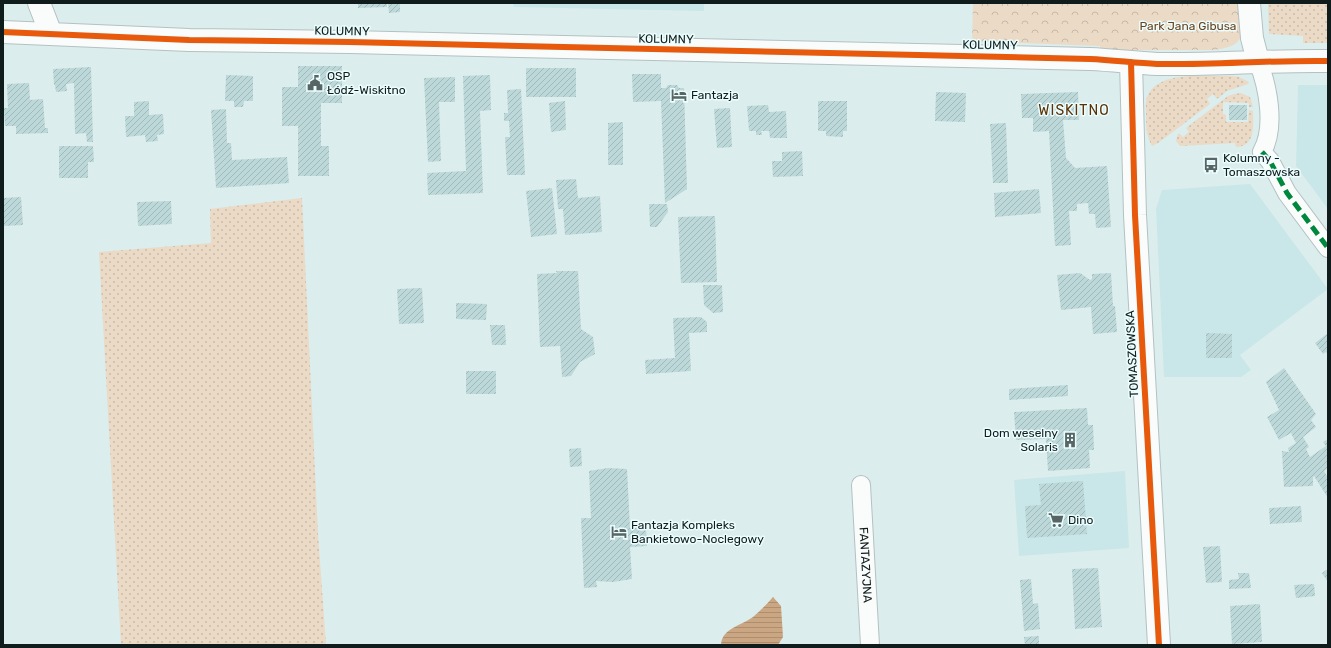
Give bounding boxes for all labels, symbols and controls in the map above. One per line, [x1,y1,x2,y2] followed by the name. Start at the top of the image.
[1140,19,1237,33] park label: Park Jana Gibusa
[314,24,370,38] street label: KOLUMNY
[638,32,694,46] street label: KOLUMNY
[962,38,1018,52] street label: KOLUMNY
[327,69,406,97] place label: OSP Łódź-Wiskitno
[306,74,324,92] public building icon: OSP Łódź-Wiskitno
[670,86,688,104] hotel icon: Fantazja
[691,88,739,102] place label: Fantazja
[1038,102,1110,119] district label: WISKITNO
[1223,151,1300,179] place label: Kolumny - Tomaszowska
[1202,156,1220,174] bus stop icon: Kolumny - Tomaszowska
[1123,310,1141,398] street label: TOMASZOWSKA
[984,426,1058,454] place label: Dom weselny Solaris
[1061,431,1079,449] building icon: Dom weselny Solaris
[1047,511,1065,529] supermarket icon: Dino
[1068,513,1093,527] place label: Dino
[631,518,764,546] place label: Fantazja Kompleks Bankietowo-Noclegowy
[610,523,628,541] hotel icon: Fantazja Kompleks Bankietowo-Noclegowy
[856,527,875,603] street label: FANTAZYJNA

